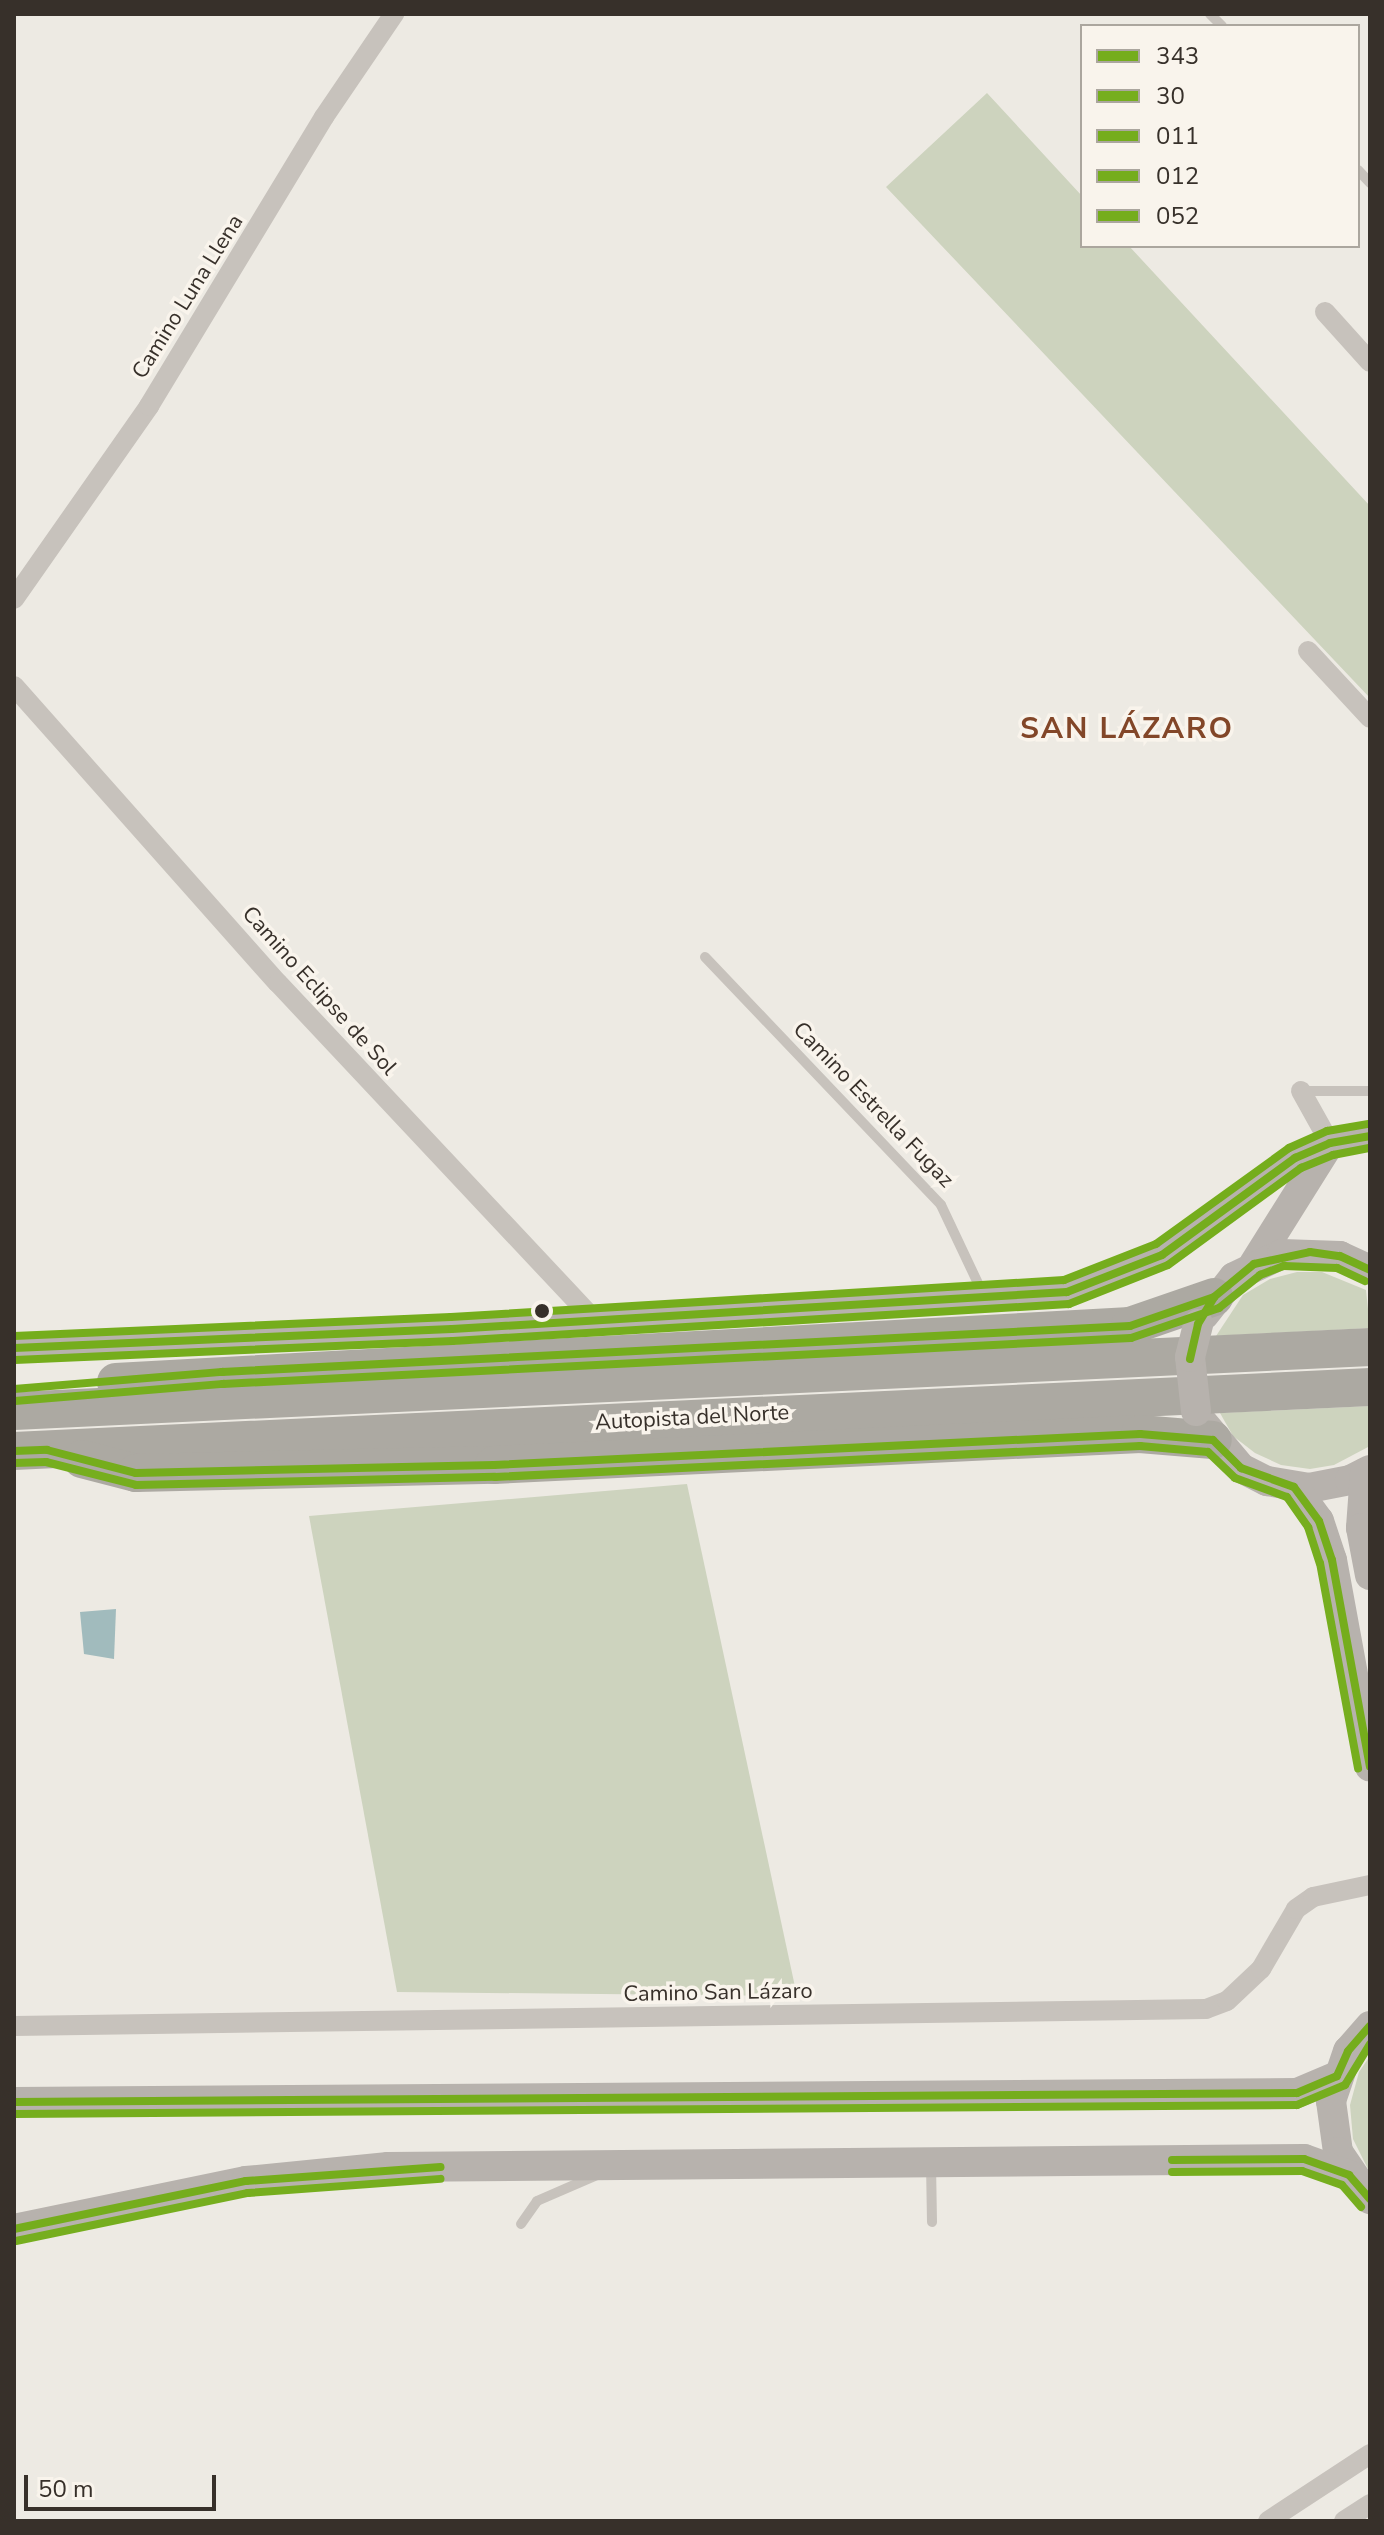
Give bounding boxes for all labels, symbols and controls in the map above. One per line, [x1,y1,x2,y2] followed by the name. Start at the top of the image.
[1080,24,1360,248] legend
[1156,40,1199,72] text: 343
[1156,80,1185,112] text: 30
[1156,120,1199,152] text: 011
[1156,160,1199,192] text: 012
[1156,200,1199,232] text: 052
[127,210,249,384] street label: Camino Luna Llena
[1020,711,1234,747] district label: SAN LÁZARO
[236,901,402,1081] street label: Camino Eclipse de Sol
[787,1017,959,1193] street label: Camino Estrella Fugaz
[534,1303,550,1319] unlabelled marker
[594,1400,790,1436] street label: Autopista del Norte
[623,1978,813,2008] street label: Camino San Lázaro
[28,2459,220,2509] scale bar
[38,2473,94,2505] text: 50 m

